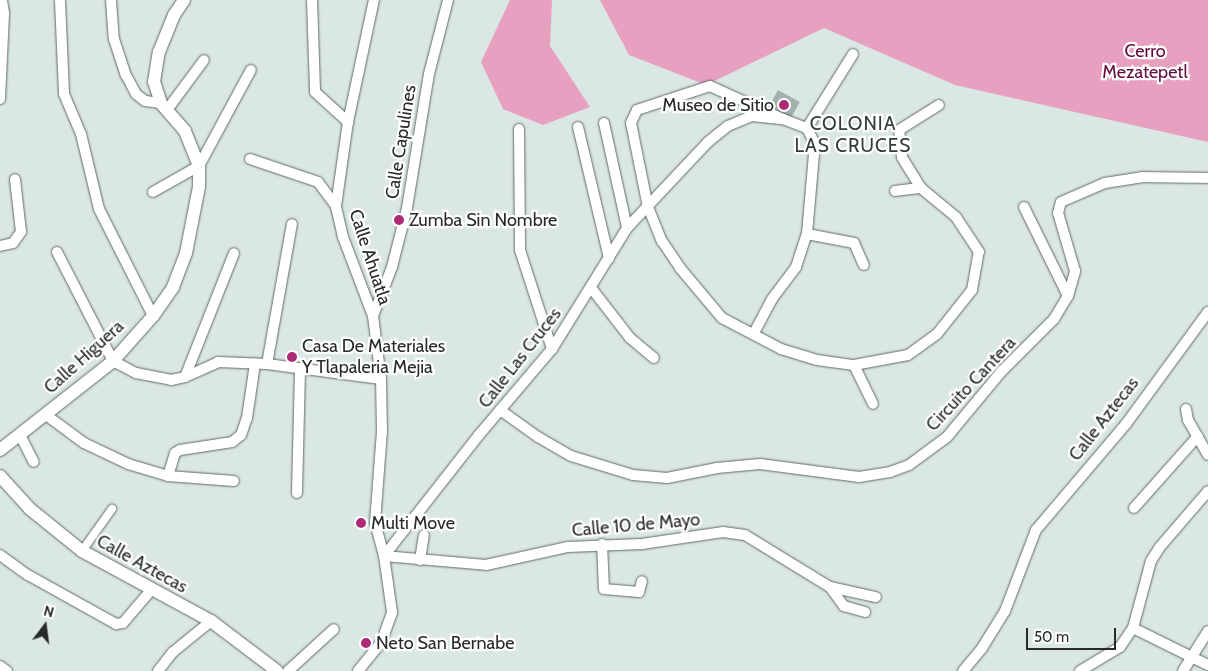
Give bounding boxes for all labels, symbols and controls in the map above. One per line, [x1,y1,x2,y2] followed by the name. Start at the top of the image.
[1102,41,1188,84] park label: Cerro Mezatepetl
[381,83,421,201] street label: Calle Capulines
[662,94,774,116] place label: Museo de Sitio
[778,99,790,111] marker: Museo de Sitio
[793,113,913,157] district label: COLONIA LAS CRUCES
[344,207,396,307] street label: Calle Ahuatla
[409,209,557,231] place label: Zumba Sin Nombre
[393,214,405,226] marker: Zumba Sin Nombre
[474,304,566,412] street label: Calle Las Cruces
[40,316,128,398] street label: Calle Higuera
[922,332,1020,436] street label: Circuito Cantera
[302,336,445,378] place label: Casa De Materiales Y Tlapaleria Mejia
[286,351,298,363] marker: Casa De Materiales Y Tlapaleria Mejia
[1065,373,1143,465] street label: Calle Aztecas
[571,509,701,541] street label: Calle 10 de Mayo
[371,512,455,534] place label: Multi Move
[355,517,367,529] marker: Multi Move
[93,530,191,598] street label: Calle Aztecas
[20,601,70,651] north arrow
[42,602,56,621] text: N
[1028,618,1118,650] scale bar
[1034,628,1069,646] text: 50 m
[376,632,514,654] place label: Neto San Bernabe
[360,637,372,649] marker: Neto San Bernabe

